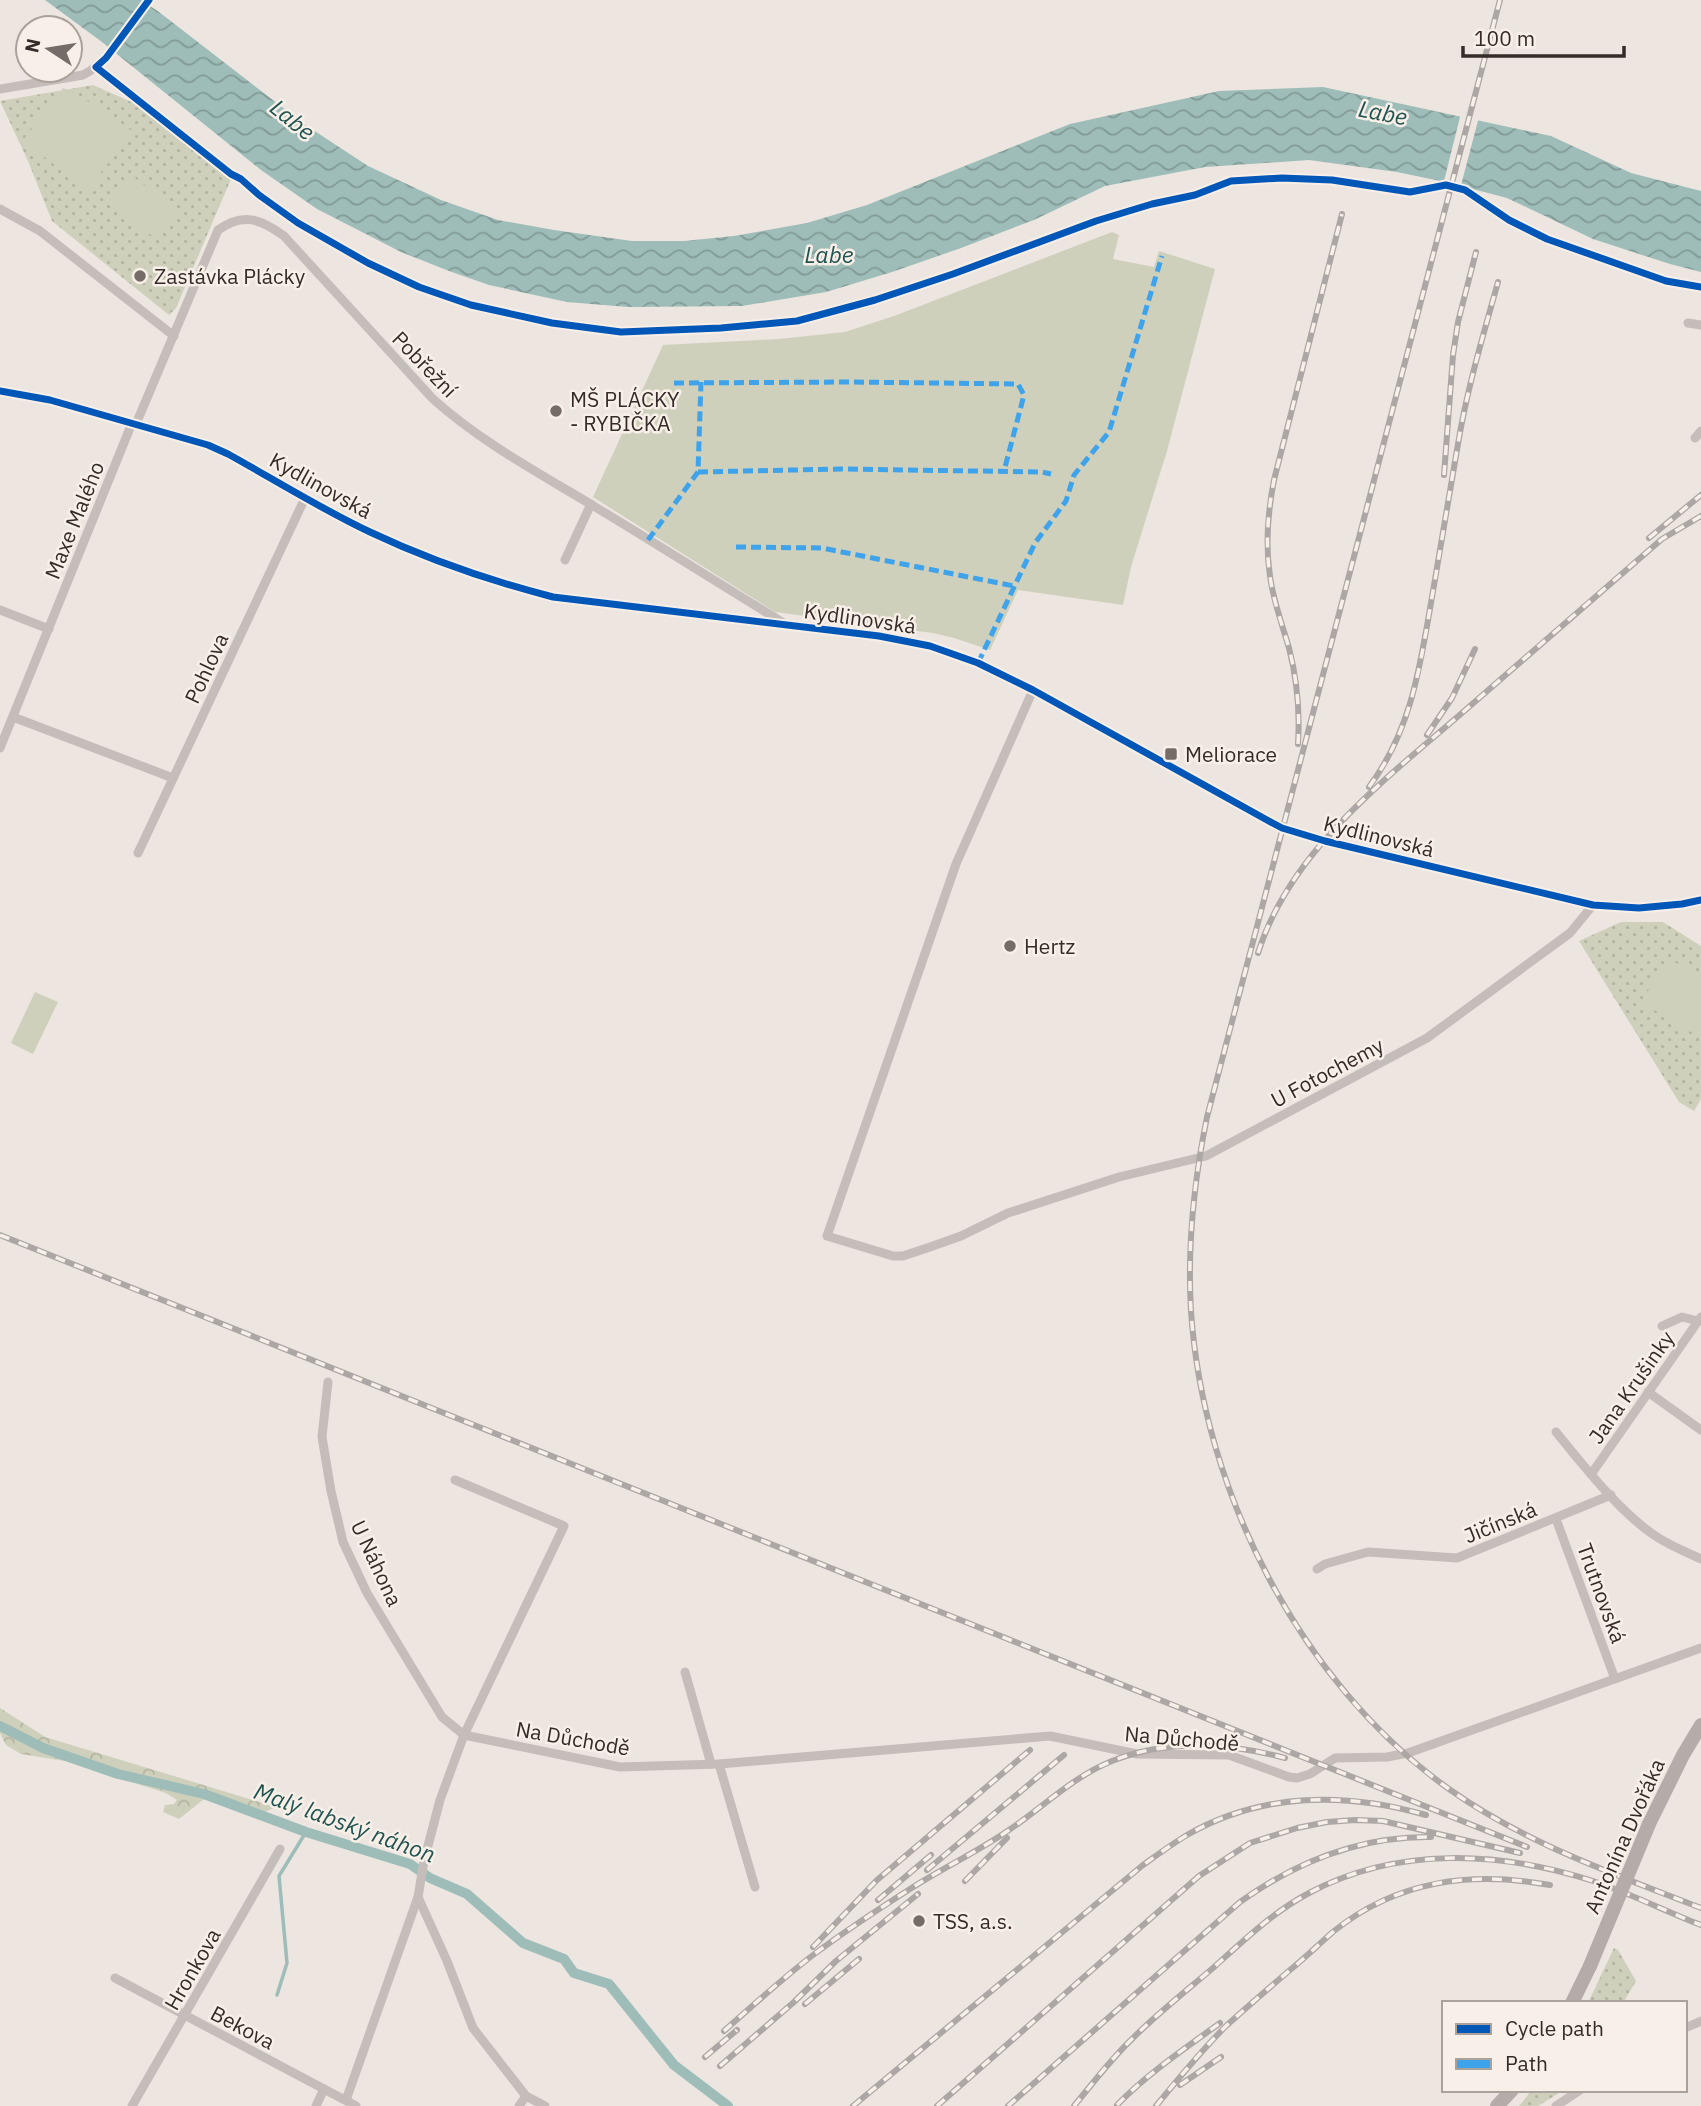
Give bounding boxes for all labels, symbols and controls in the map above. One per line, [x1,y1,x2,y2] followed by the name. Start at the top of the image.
[14,14,84,84] north arrow
[1463,14,1624,58] scale bar
[1474,24,1535,52] text: 100 m
[19,36,46,55] text: N
[264,92,322,146] water label: Labe
[1356,93,1410,131] water label: Labe
[804,239,854,269] water label: Labe
[154,262,306,290] place label: Zastávka Plácky
[132,268,148,284] marker: Zastávka Plácky
[386,325,464,403] street label: Pobřežní
[570,385,680,437] place label: MŠ PLÁCKY - RYBIČKA
[548,403,564,419] marker: MŠ PLÁCKY - RYBIČKA
[265,445,377,525] street label: Kydlinovská
[38,457,110,583] street label: Maxe Malého
[802,596,918,640] street label: Kydlinovská
[178,628,234,708] street label: Pohlova
[1185,740,1277,768] place label: Meliorace
[1163,746,1179,762] marker: Meliorace
[1321,809,1437,863] street label: Kydlinovská
[1024,932,1076,960] place label: Hertz
[1002,938,1018,954] marker: Hertz
[1266,1030,1389,1113] street label: U Fotochemy
[1582,1325,1681,1449] street label: Jana Krušinky
[1459,1495,1541,1549] street label: Jičínská
[345,1515,409,1611] street label: U Náhona
[1571,1539,1633,1647] street label: Trutnovská
[514,1714,632,1762] street label: Na Důchodě
[1123,1719,1241,1757] street label: Na Důchodě
[1577,1754,1671,1918] street label: Antonína Dvořáka
[250,1775,440,1869] water label: Malý labský náhon
[933,1907,1013,1935] place label: TSS, a.s.
[911,1913,927,1929] marker: TSS, a.s.
[157,1923,227,2015] street label: Hronkova
[206,1998,280,2056] street label: Bekova
[1442,2001,1687,2092] legend
[1505,2014,1604,2042] text: Cycle path
[1505,2049,1548,2077] text: Path

